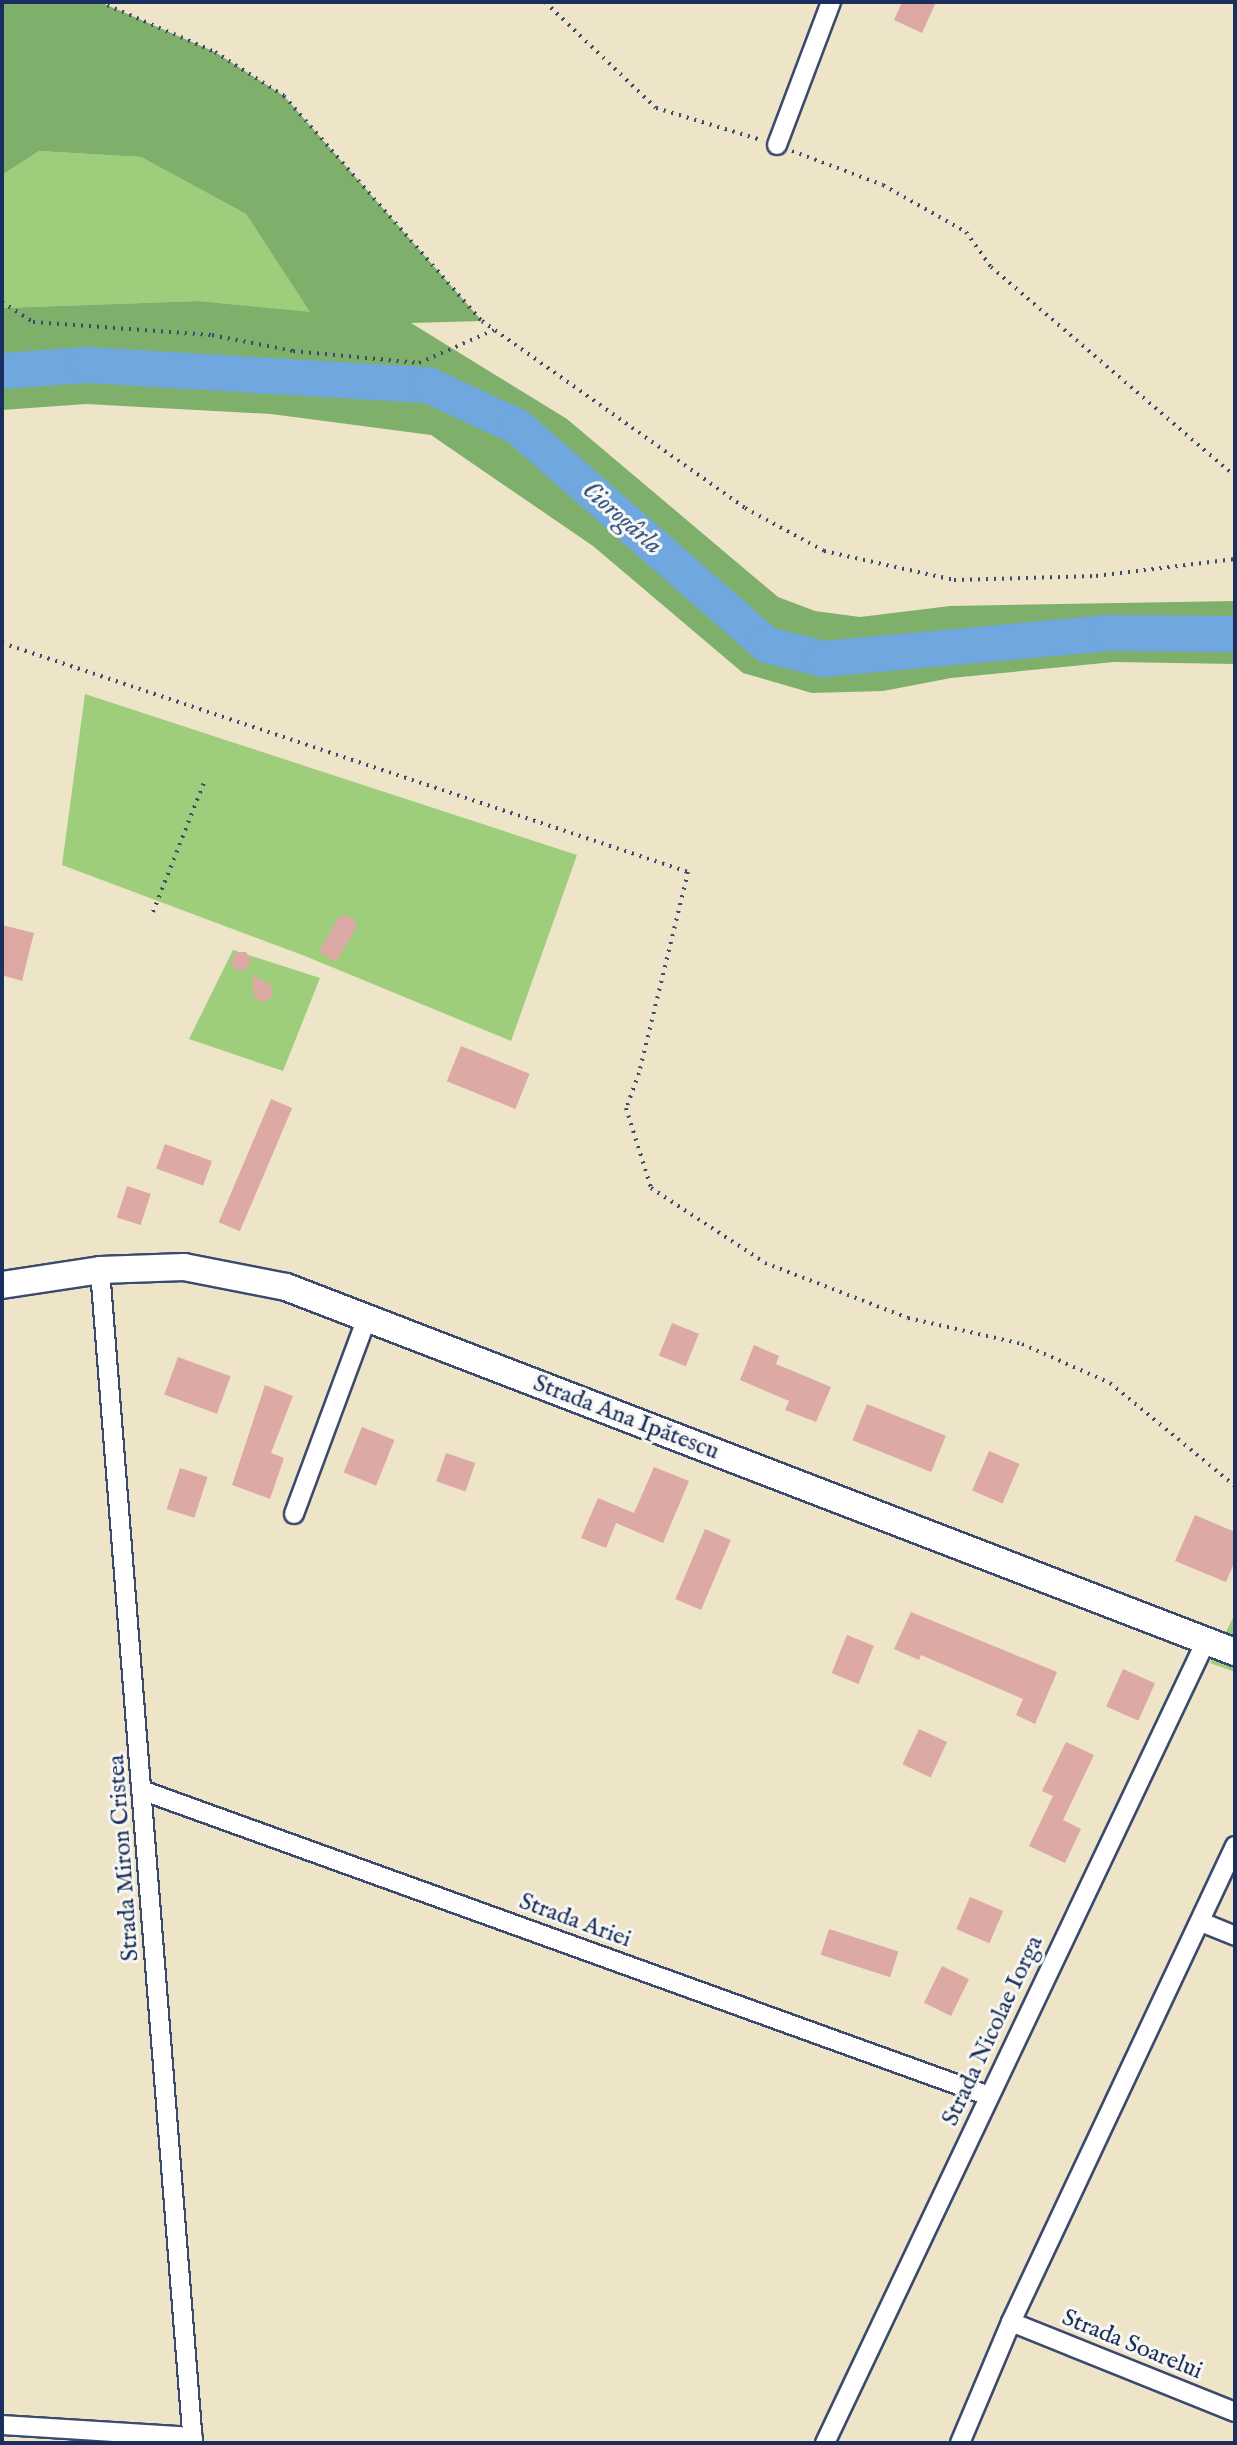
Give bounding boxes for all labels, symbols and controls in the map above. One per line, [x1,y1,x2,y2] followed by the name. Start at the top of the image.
[576,475,668,561] water label: Ciorogârla
[529,1369,723,1467] street label: Strada Ana Ipătescu
[102,1754,146,1962] street label: Strada Miron Cristea
[515,1887,635,1955] street label: Strada Ariei
[936,1931,1050,2131] street label: Strada Nicolae Iorga
[1058,2304,1206,2386] street label: Strada Soarelui

